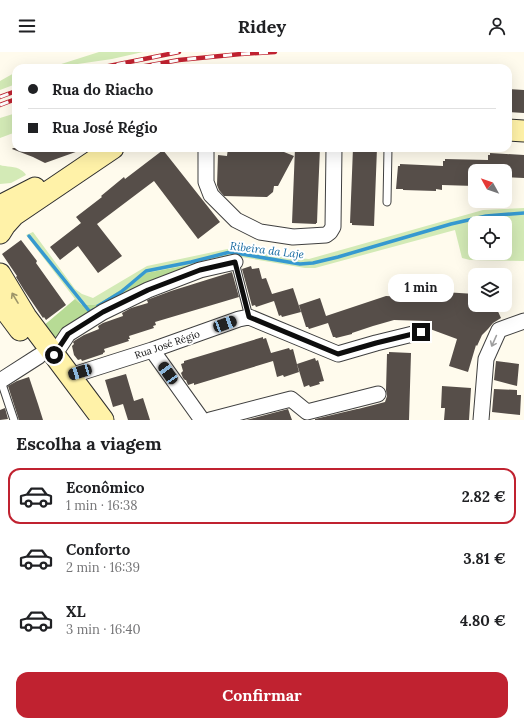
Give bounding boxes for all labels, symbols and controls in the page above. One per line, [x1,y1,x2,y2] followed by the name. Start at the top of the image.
[16,15,38,37] icon: menu
[238,15,286,38] text: Ridey
[486,15,508,37] icon: person
[52,80,153,99] text: Rua do Riacho
[52,118,158,137] text: Rua José Régio
[468,164,512,208] north arrow
[468,164,512,312] map controls
[468,216,512,260] button: locate
[229,239,305,261] water label: Ribeira da Laje
[468,268,512,312] button: layers
[388,274,454,302] callout: 1 min
[404,279,438,296] text: 1 min
[10,292,18,304] one-way arrow
[212,314,238,334] car
[412,323,430,341] route end
[133,327,202,362] street label: Rua José Régio
[490,335,497,347] one-way arrow
[45,346,63,364] route start
[156,360,180,386] car
[67,363,93,381] car
[16,432,162,455] text: Escolha a viagem
[18,478,54,514] icon: car
[66,478,145,497] text: Econômico
[462,487,506,506] text: 2.82 €
[66,497,137,514] text: 1 min · 16:38
[18,540,54,576] icon: car
[66,540,130,559] text: Conforto
[463,549,506,568] text: 3.81 €
[66,559,140,576] text: 2 min · 16:39
[18,602,54,638] icon: car
[66,602,86,621] text: XL
[460,611,506,630] text: 4.80 €
[66,621,141,638] text: 3 min · 16:40
[16,672,508,718] button: Confirmar

